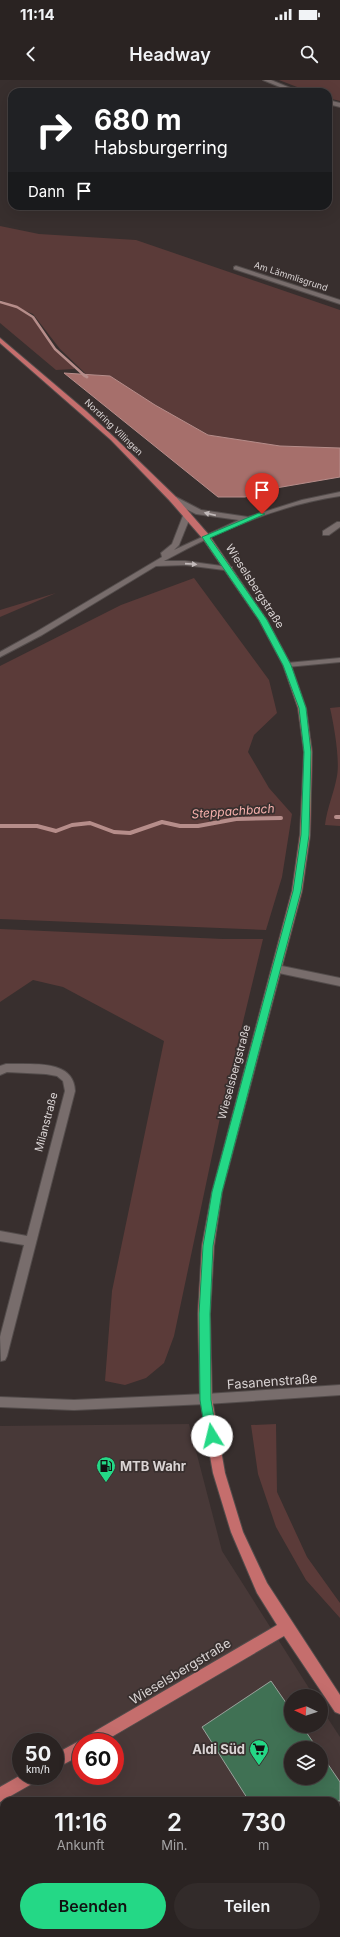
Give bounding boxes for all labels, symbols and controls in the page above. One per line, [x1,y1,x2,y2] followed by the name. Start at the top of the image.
[20,5,55,24] text: 11:14
[20,43,42,65] icon: back
[298,43,320,65] icon: search
[129,44,211,65] text: Headway
[94,103,181,137] text: 680 m
[28,104,80,156] icon: right
[94,137,228,158] text: Habsburgerring
[73,180,95,202] icon: arrive
[28,182,65,201] text: Dann
[253,259,329,293] street label: Am Lämmlisgrund
[83,397,145,457] street label: Nordring Villingen
[245,473,279,514] pin
[251,479,273,501] icon: arrive
[204,511,216,517] one-way arrow
[223,541,287,631] street label: Wieselsbergstraße
[185,560,197,567] one-way arrow
[191,801,275,821] water label: Steppachbach
[215,1023,253,1121] street label: Wieselsbergstraße
[31,1091,61,1153] street label: Milanstraße
[226,1370,318,1392] street label: Fasanenstraße
[191,1415,233,1457] position arrow
[95,1455,117,1483] fuel station icon: MTB Wahr
[120,1458,187,1474] place label: MTB Wahr
[127,1635,233,1707] street label: Wieselsbergstraße
[284,1689,328,1733] north arrow
[284,1689,328,1785] map controls
[72,1733,124,1785] speed limit sign: 60
[248,1738,270,1766] supermarket icon: Aldi Süd
[192,1741,245,1757] place label: Aldi Süd
[284,1741,328,1785] button: layers
[25,1742,51,1766] text: 50
[26,1763,50,1775] text: km/h
[54,1808,107,1837] text: 11:16
[167,1808,182,1837] text: 2
[242,1808,286,1837] text: 730
[57,1837,105,1853] text: Ankunft
[161,1837,188,1853] text: Min.
[258,1837,270,1853] text: m
[20,1883,166,1929] button: Beenden
[174,1883,320,1929] button: Teilen

